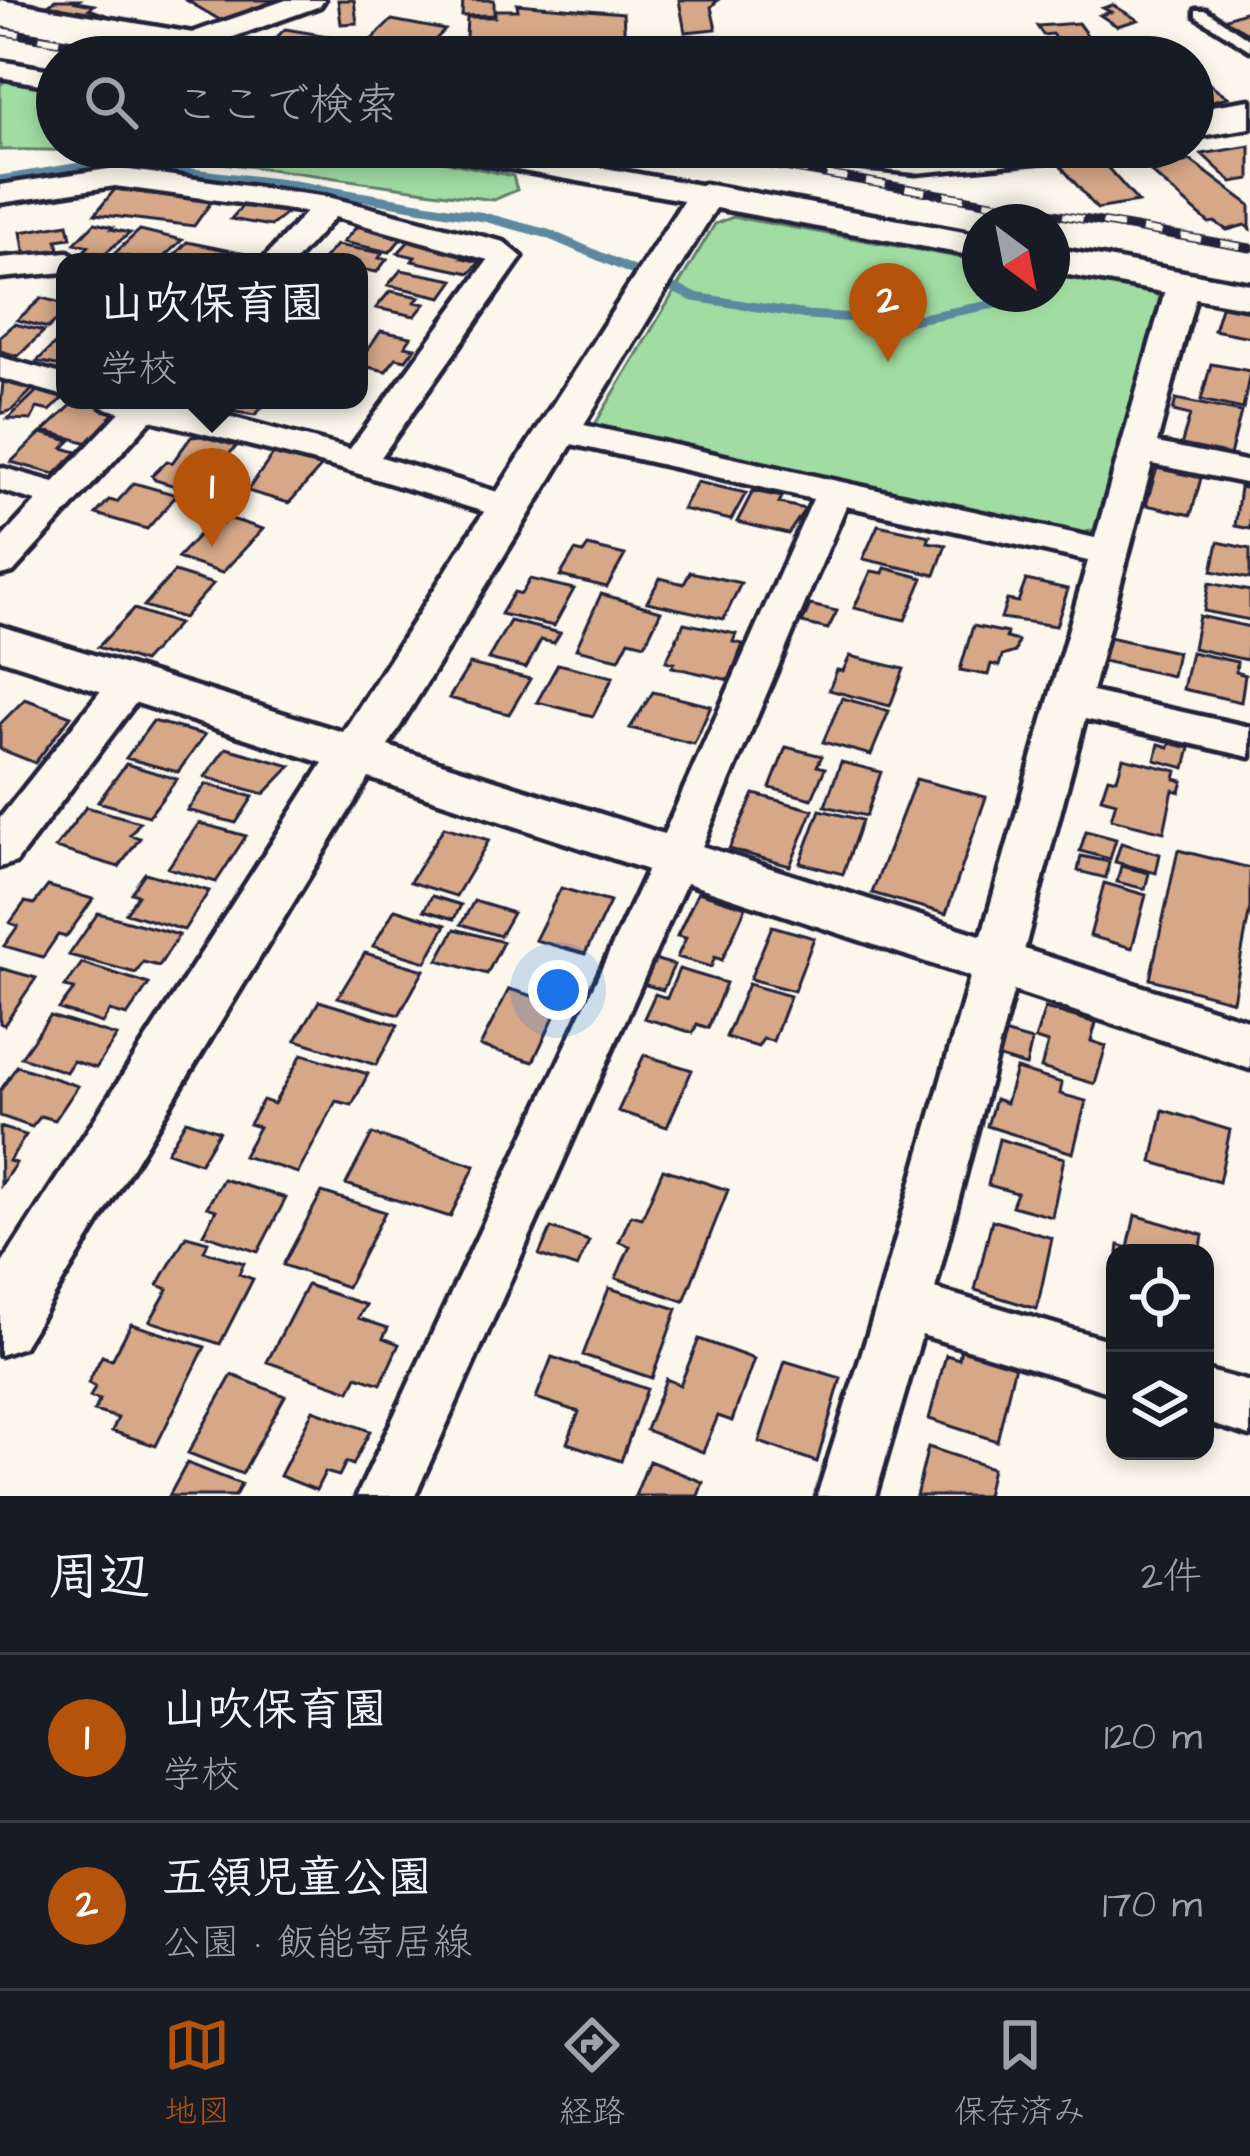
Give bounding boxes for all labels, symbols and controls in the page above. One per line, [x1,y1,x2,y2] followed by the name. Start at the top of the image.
[36,36,1214,168] search box
[78,69,144,135] icon: search
[174,75,399,137] text: ここで検索
[962,204,1070,312] north arrow
[56,253,368,409] popup
[849,263,927,362] pin: 2
[99,274,325,336] text: 山吹保育園
[99,343,178,397] text: 学校
[173,448,251,547] pin: 1
[528,960,588,1020] your location
[1106,1244,1214,1460] map controls
[1106,1244,1214,1352] button: locate
[1106,1352,1214,1460] button: layers
[48,1543,150,1614] text: 周辺
[1141,1551,1202,1605] text: 2件
[162,1680,387,1742] text: 山吹保育園
[85,1711,90,1765] text: 1
[1104,1711,1202,1765] text: 120 m
[162,1749,240,1803] text: 学校
[162,1848,432,1910] text: 五領児童公園
[76,1879,98,1933] text: 2
[1102,1879,1202,1933] text: 170 m
[162,1917,472,1971] text: 公園 · 飯能寄居線
[164,2012,230,2135] tab: 地図
[559,2012,625,2135] tab: 経路
[954,2012,1086,2135] tab: 保存済み

